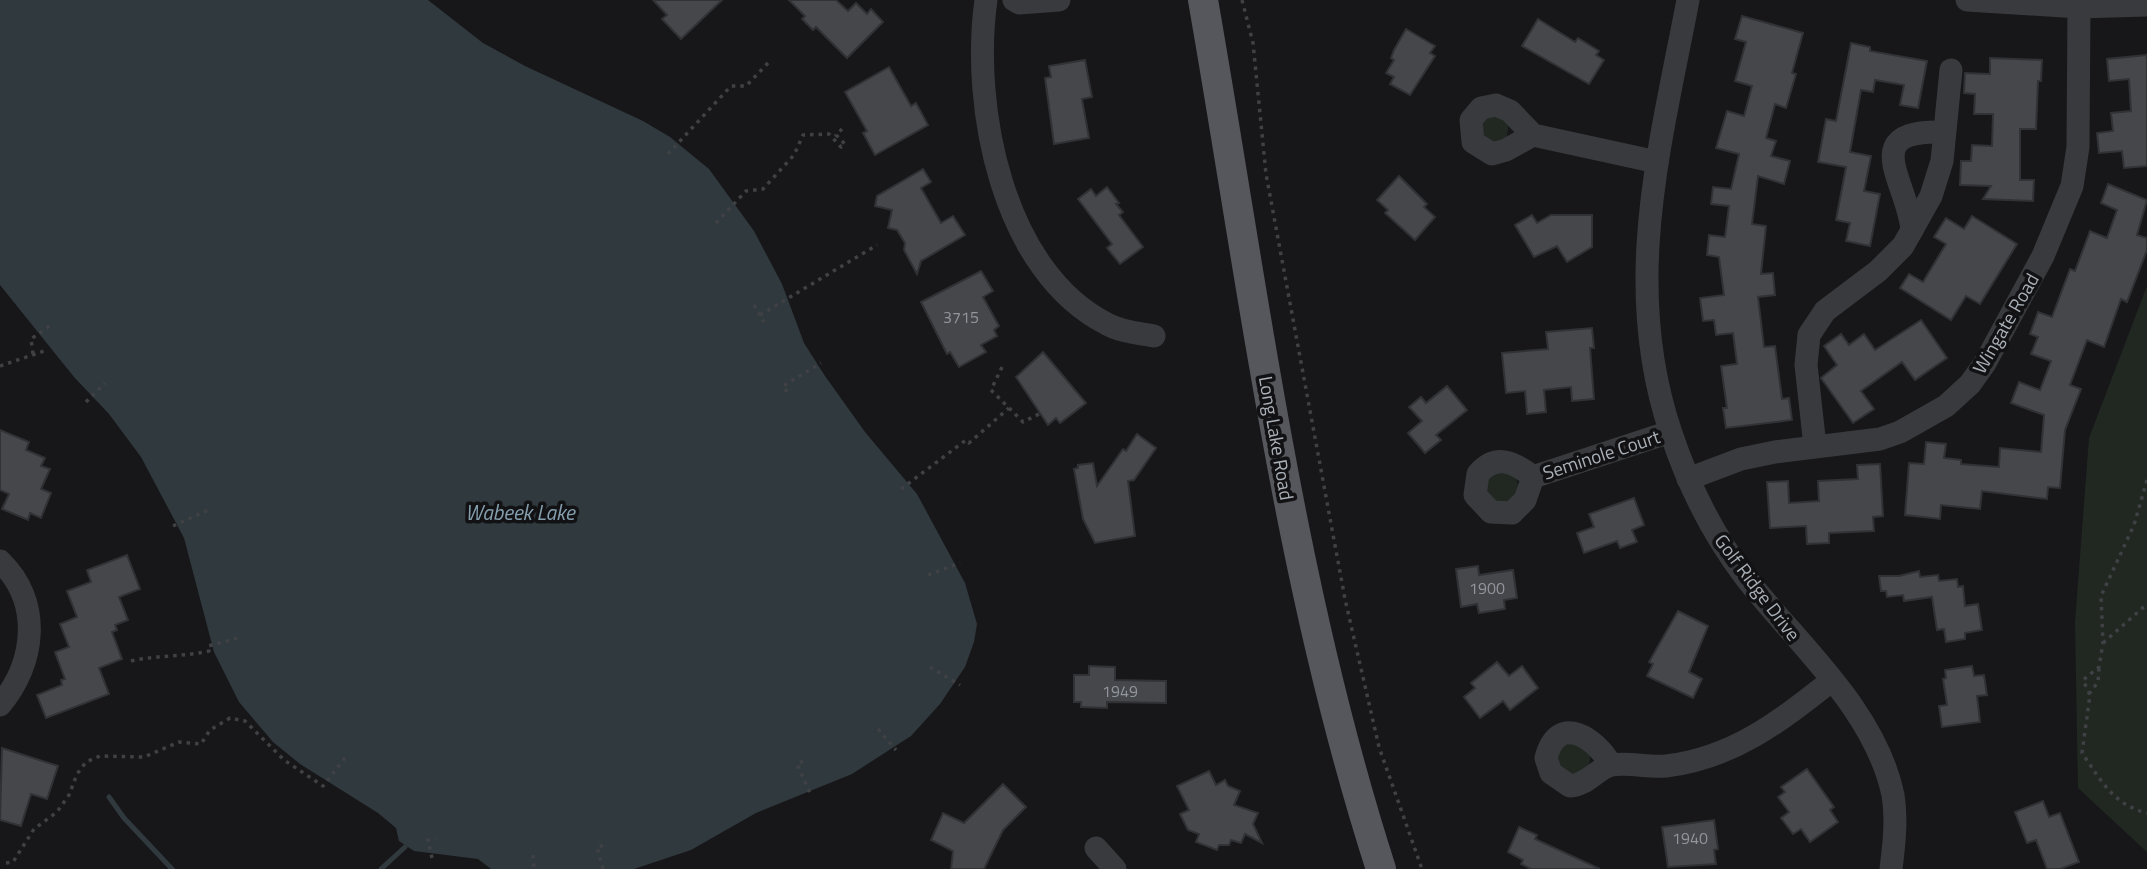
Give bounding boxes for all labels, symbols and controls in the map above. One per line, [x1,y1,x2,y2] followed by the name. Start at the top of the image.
[1964,267,2046,379] street label: Wingate Road
[943,305,979,329] house number: 3715
[1252,374,1302,502] street label: Long Lake Road
[1539,421,1664,487] street label: Seminole Court
[465,496,576,528] water label: Wabeek Lake
[1708,527,1808,647] street label: Golf Ridge Drive
[1469,576,1505,600] house number: 1900
[1102,679,1138,703] house number: 1949
[1672,826,1708,850] house number: 1940

